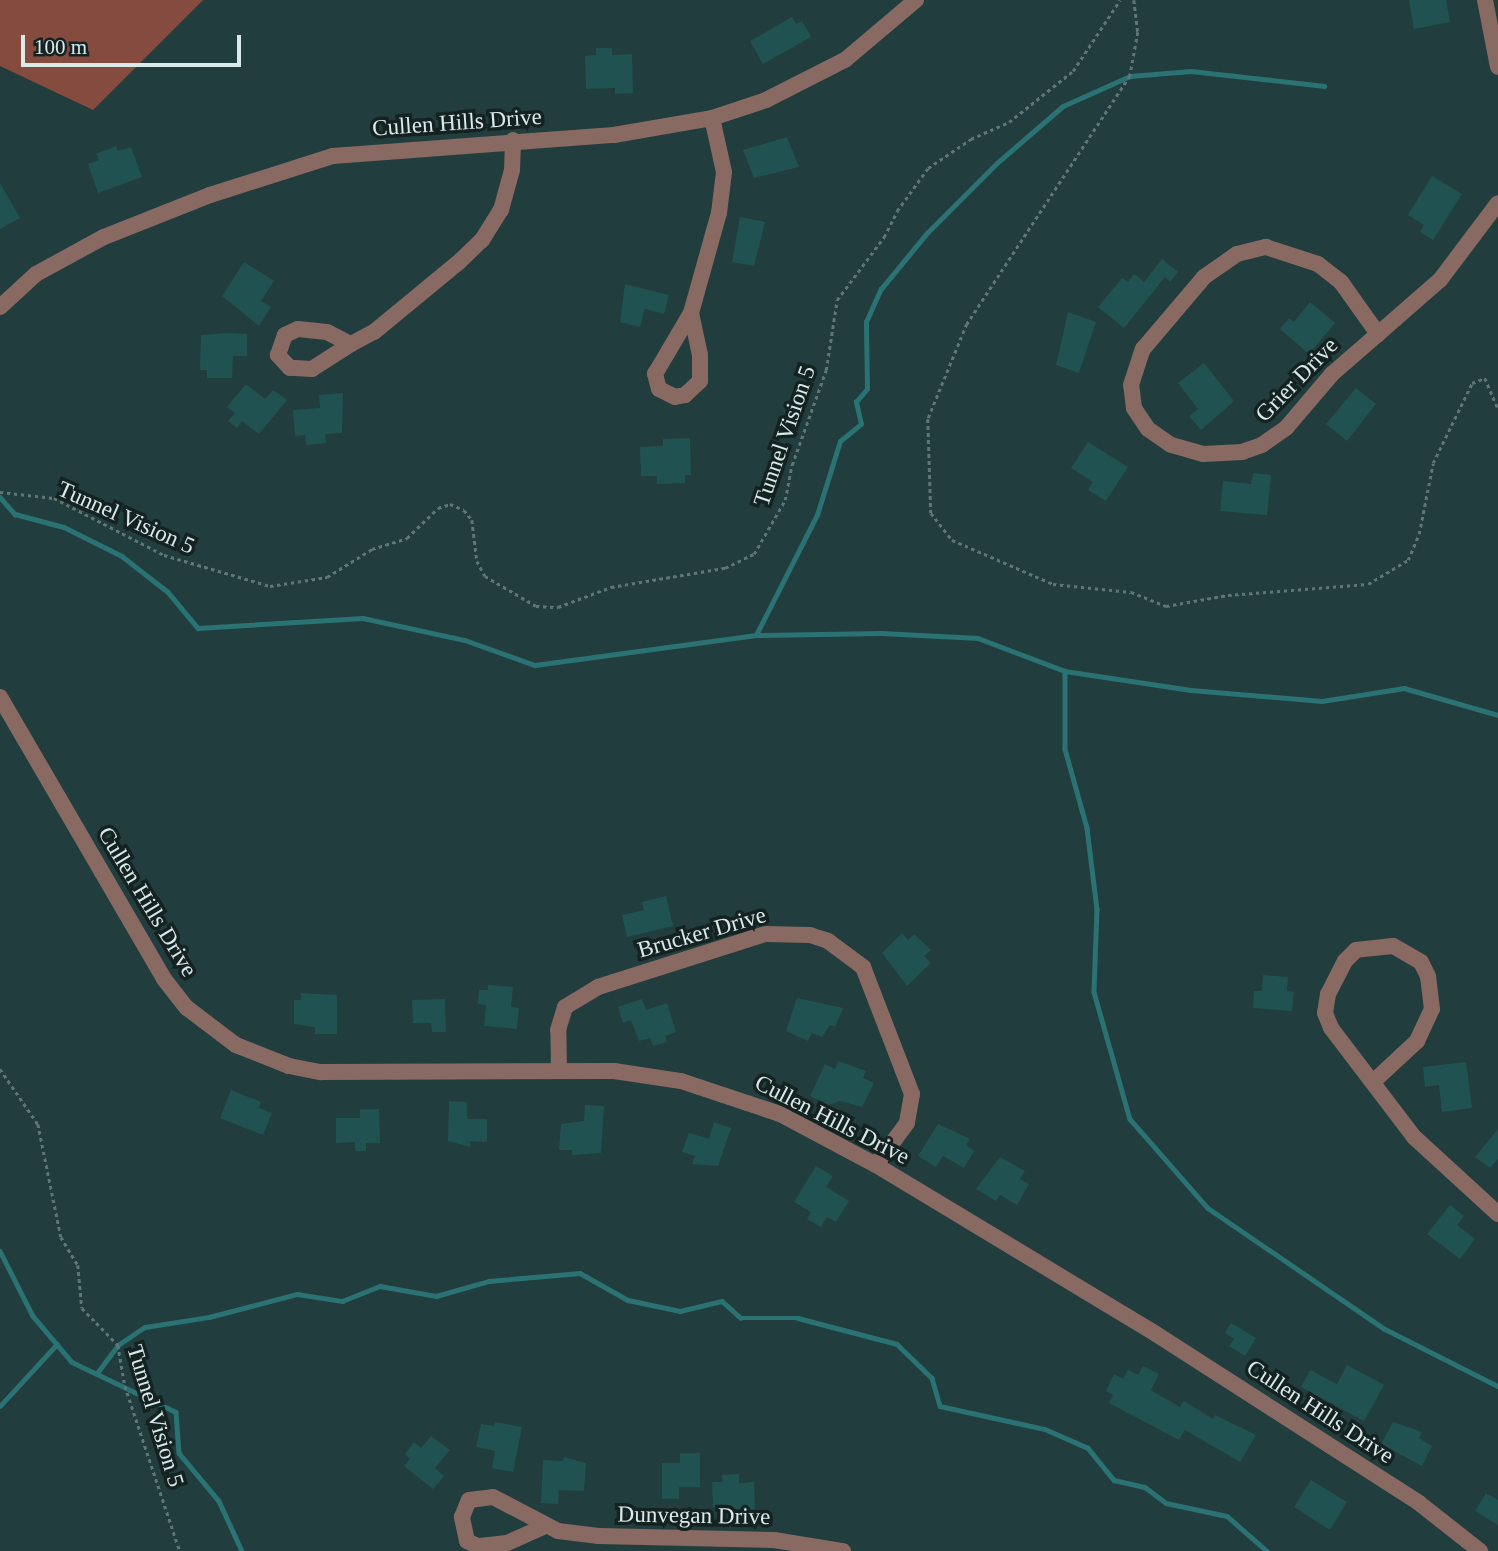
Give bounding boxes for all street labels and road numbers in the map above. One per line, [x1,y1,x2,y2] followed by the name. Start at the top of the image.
[371,103,543,143] street label: Cullen Hills Drive
[1250,332,1344,428] street label: Grier Drive
[748,362,822,510] street label: Tunnel Vision 5
[53,475,199,561] street label: Tunnel Vision 5
[91,822,203,982] street label: Cullen Hills Drive
[635,902,769,964] street label: Brucker Drive
[750,1069,914,1171] street label: Cullen Hills Drive
[120,1342,190,1490] street label: Tunnel Vision 5
[1241,1354,1399,1470] street label: Cullen Hills Drive
[617,1501,771,1531] street label: Dunvegan Drive

